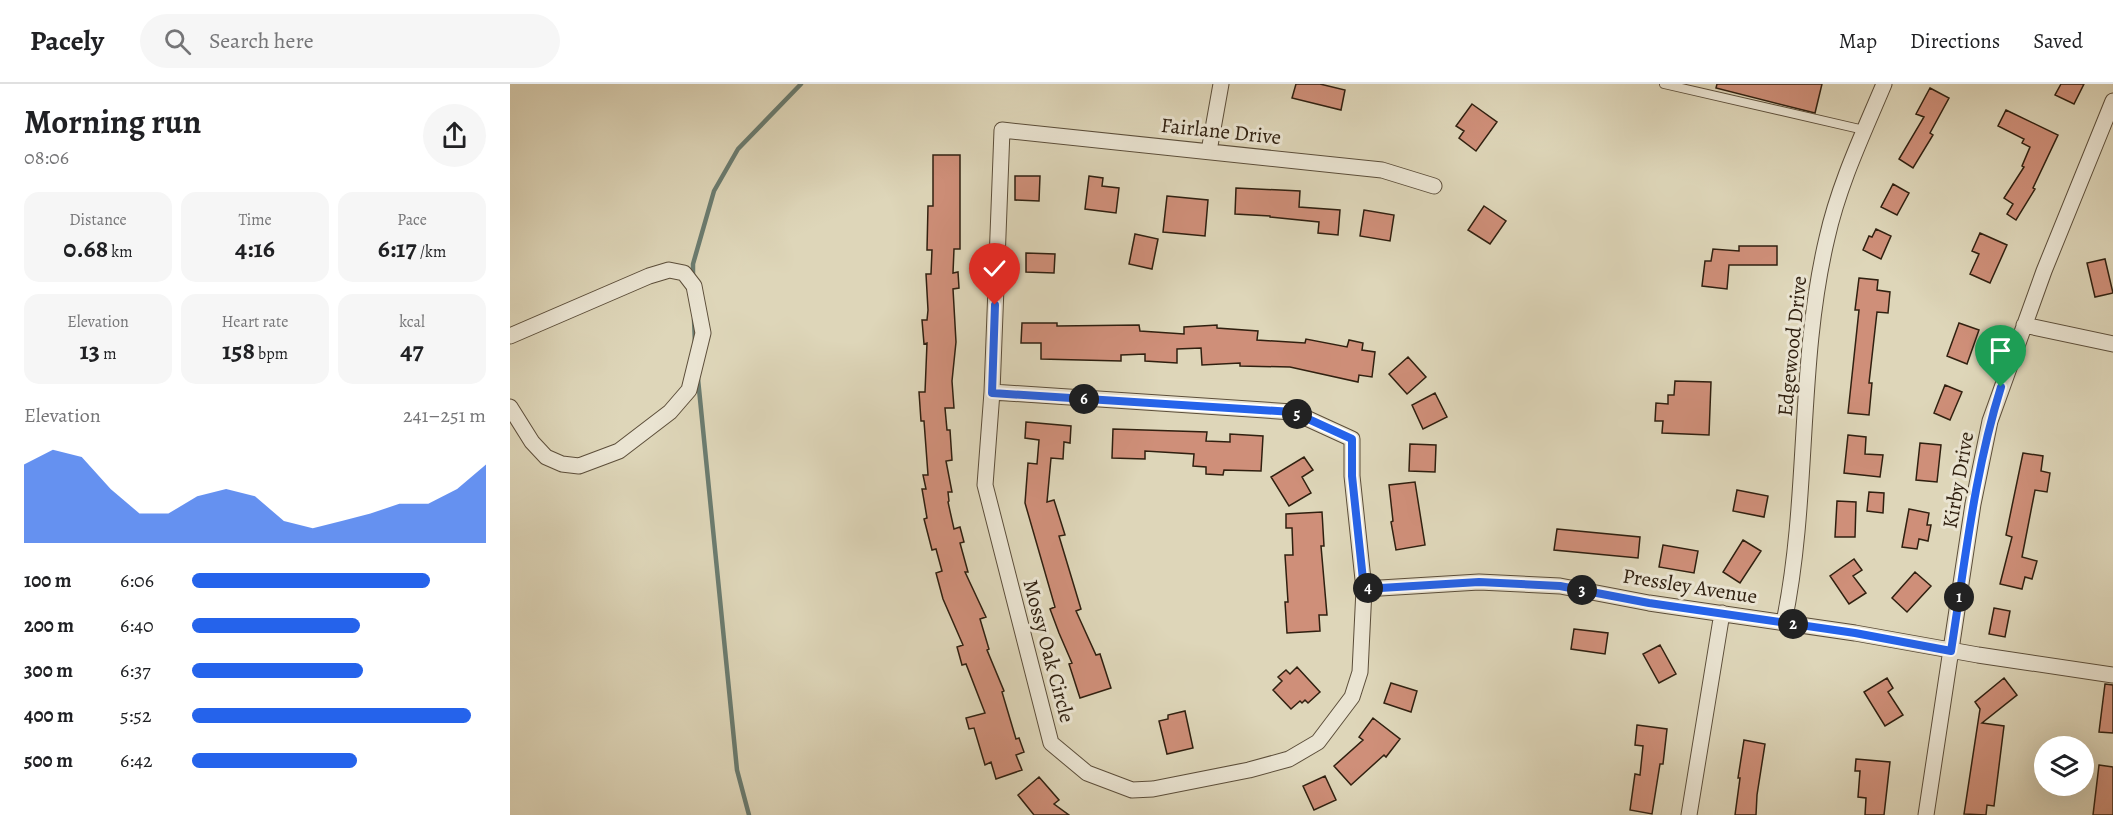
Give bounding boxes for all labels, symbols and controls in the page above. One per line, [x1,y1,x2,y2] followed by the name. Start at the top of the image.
[140,14,560,68] search box
[30,22,104,60] text: Pacely
[161,25,194,58] icon: search
[209,26,314,56] text: Search here
[1839,27,1877,55] text: Map
[1910,27,2000,55] text: Directions
[2033,27,2083,55] text: Saved
[24,99,201,144] text: Morning run
[423,104,486,167] button: share
[1160,111,1282,151] street label: Fairlane Drive
[24,144,69,171] text: 08:06
[69,209,127,231] text: Distance
[238,209,272,231] text: Time
[397,209,427,231] text: Pace
[63,231,108,266] text: 0.68
[235,231,275,266] text: 4:16
[378,231,417,266] text: 6:17
[108,241,133,263] text: km
[417,241,446,263] text: /km
[969,243,1020,305] pin
[978,252,1011,285] icon: check
[1771,274,1813,418] street label: Edgewood Drive
[67,311,129,333] text: Elevation
[222,311,288,333] text: Heart rate
[399,311,425,333] text: kcal
[1975,325,2026,387] pin
[80,333,100,368] text: 13
[222,333,255,368] text: 158
[400,333,424,368] text: 47
[1984,334,2017,367] icon: arrive
[100,343,116,365] text: m
[255,343,288,365] text: bpm
[1069,384,1099,414] pin: 6
[1080,388,1088,410] text: 6
[1282,399,1312,429] pin: 5
[24,402,101,429] text: Elevation
[403,402,486,429] text: 241–251 m
[1294,403,1300,425] text: 5
[1936,429,1980,531] street label: Kirby Drive
[1621,562,1759,610] street label: Pressley Avenue
[24,567,72,594] text: 100 m
[120,567,154,594] text: 6:06
[1353,573,1383,603] pin: 4
[1567,575,1597,605] pin: 3
[1016,576,1082,726] street label: Mossy Oak Circle
[1364,577,1372,599] text: 4
[1579,579,1585,601] text: 3
[1944,582,1974,612] pin: 1
[1956,586,1962,608] text: 1
[1778,609,1808,639] pin: 2
[24,612,74,639] text: 200 m
[120,612,154,639] text: 6:40
[1789,613,1797,635] text: 2
[24,657,73,684] text: 300 m
[120,657,151,684] text: 6:37
[24,702,74,729] text: 400 m
[120,702,151,729] text: 5:52
[2034,736,2094,796] map controls
[2034,736,2094,796] button: layers
[24,747,73,774] text: 500 m
[120,747,153,774] text: 6:42

